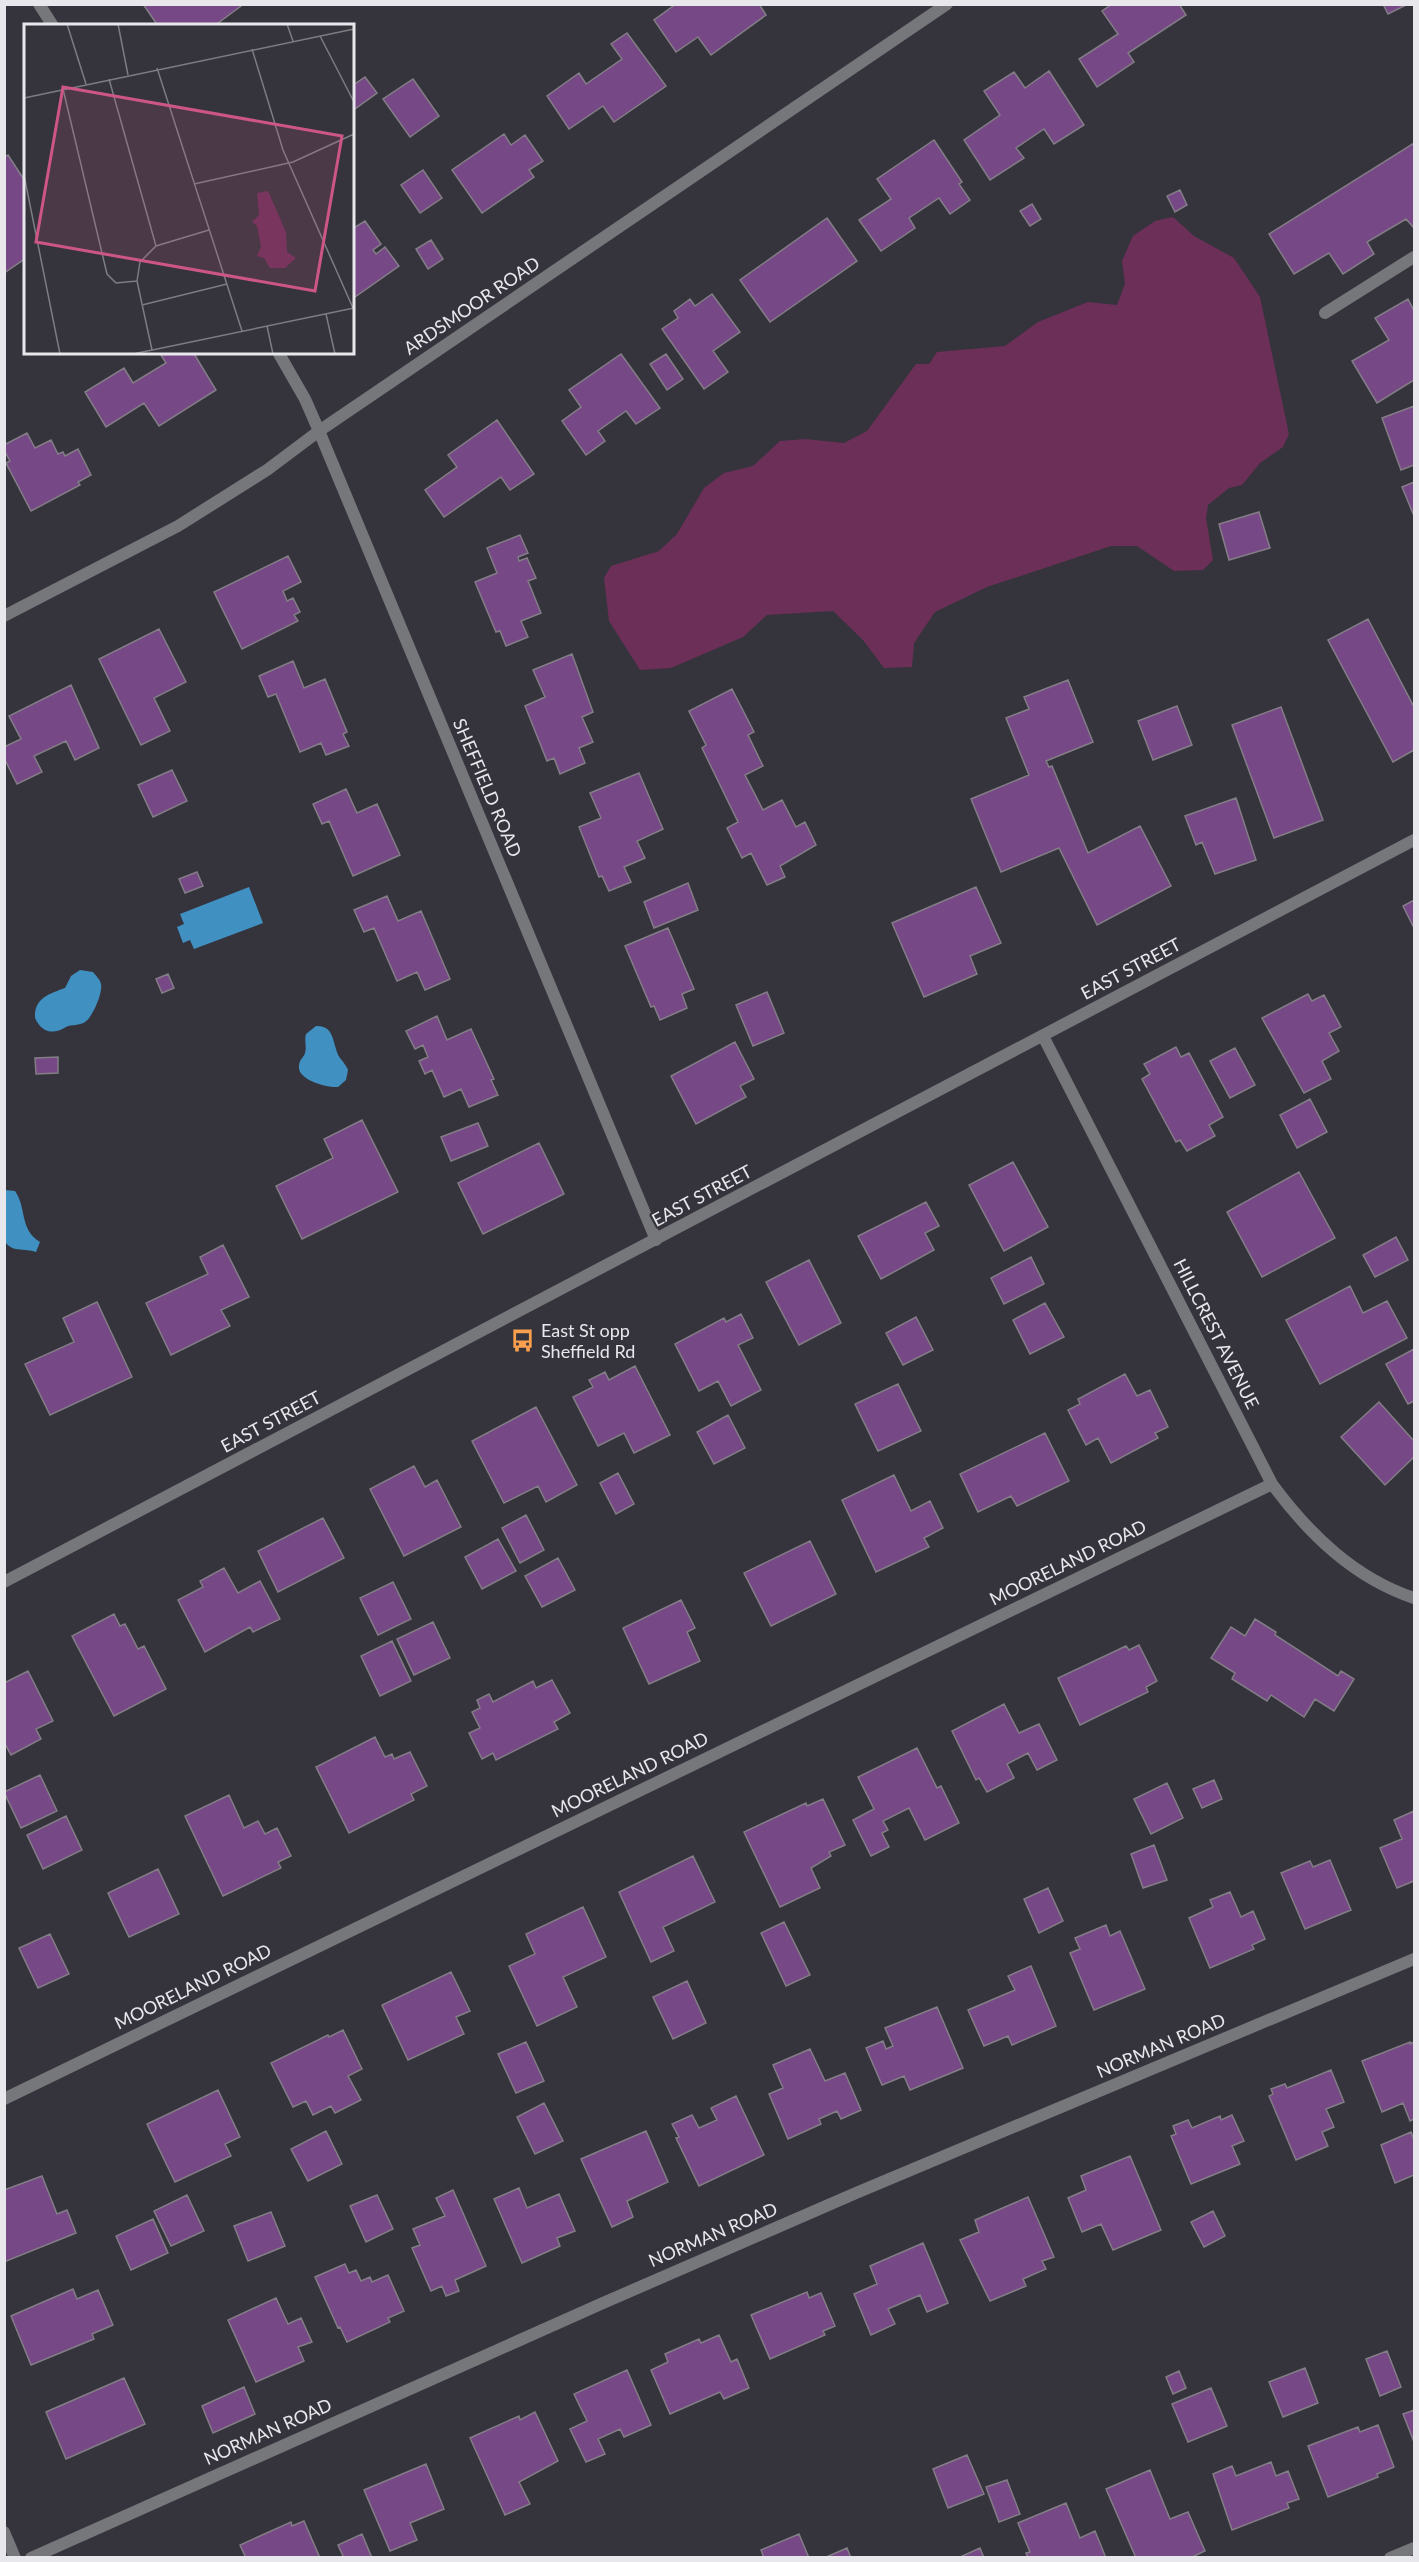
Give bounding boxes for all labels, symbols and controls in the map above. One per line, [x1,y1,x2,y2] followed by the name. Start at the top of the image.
[24,24,354,354] inset map
[399,251,544,359] street label: ARDSMOOR ROAD
[449,715,527,860] street label: SHEFFIELD ROAD
[1077,932,1185,1004] street label: EAST STREET
[648,1159,756,1231] street label: EAST STREET
[1170,1255,1264,1412] street label: HILLCREST AVENUE
[541,1319,635,1362] place label: East St opp Sheffield Rd
[510,1328,536,1354] bus stop icon: East St opp Sheffield Rd
[217,1385,325,1457] street label: EAST STREET
[986,1515,1150,1610] street label: MOORELAND ROAD
[548,1727,712,1822] street label: MOORELAND ROAD
[111,1939,275,2034] street label: MOORELAND ROAD
[1093,2008,1228,2082] street label: NORMAN ROAD
[645,2197,780,2271] street label: NORMAN ROAD
[200,2393,335,2469] street label: NORMAN ROAD

